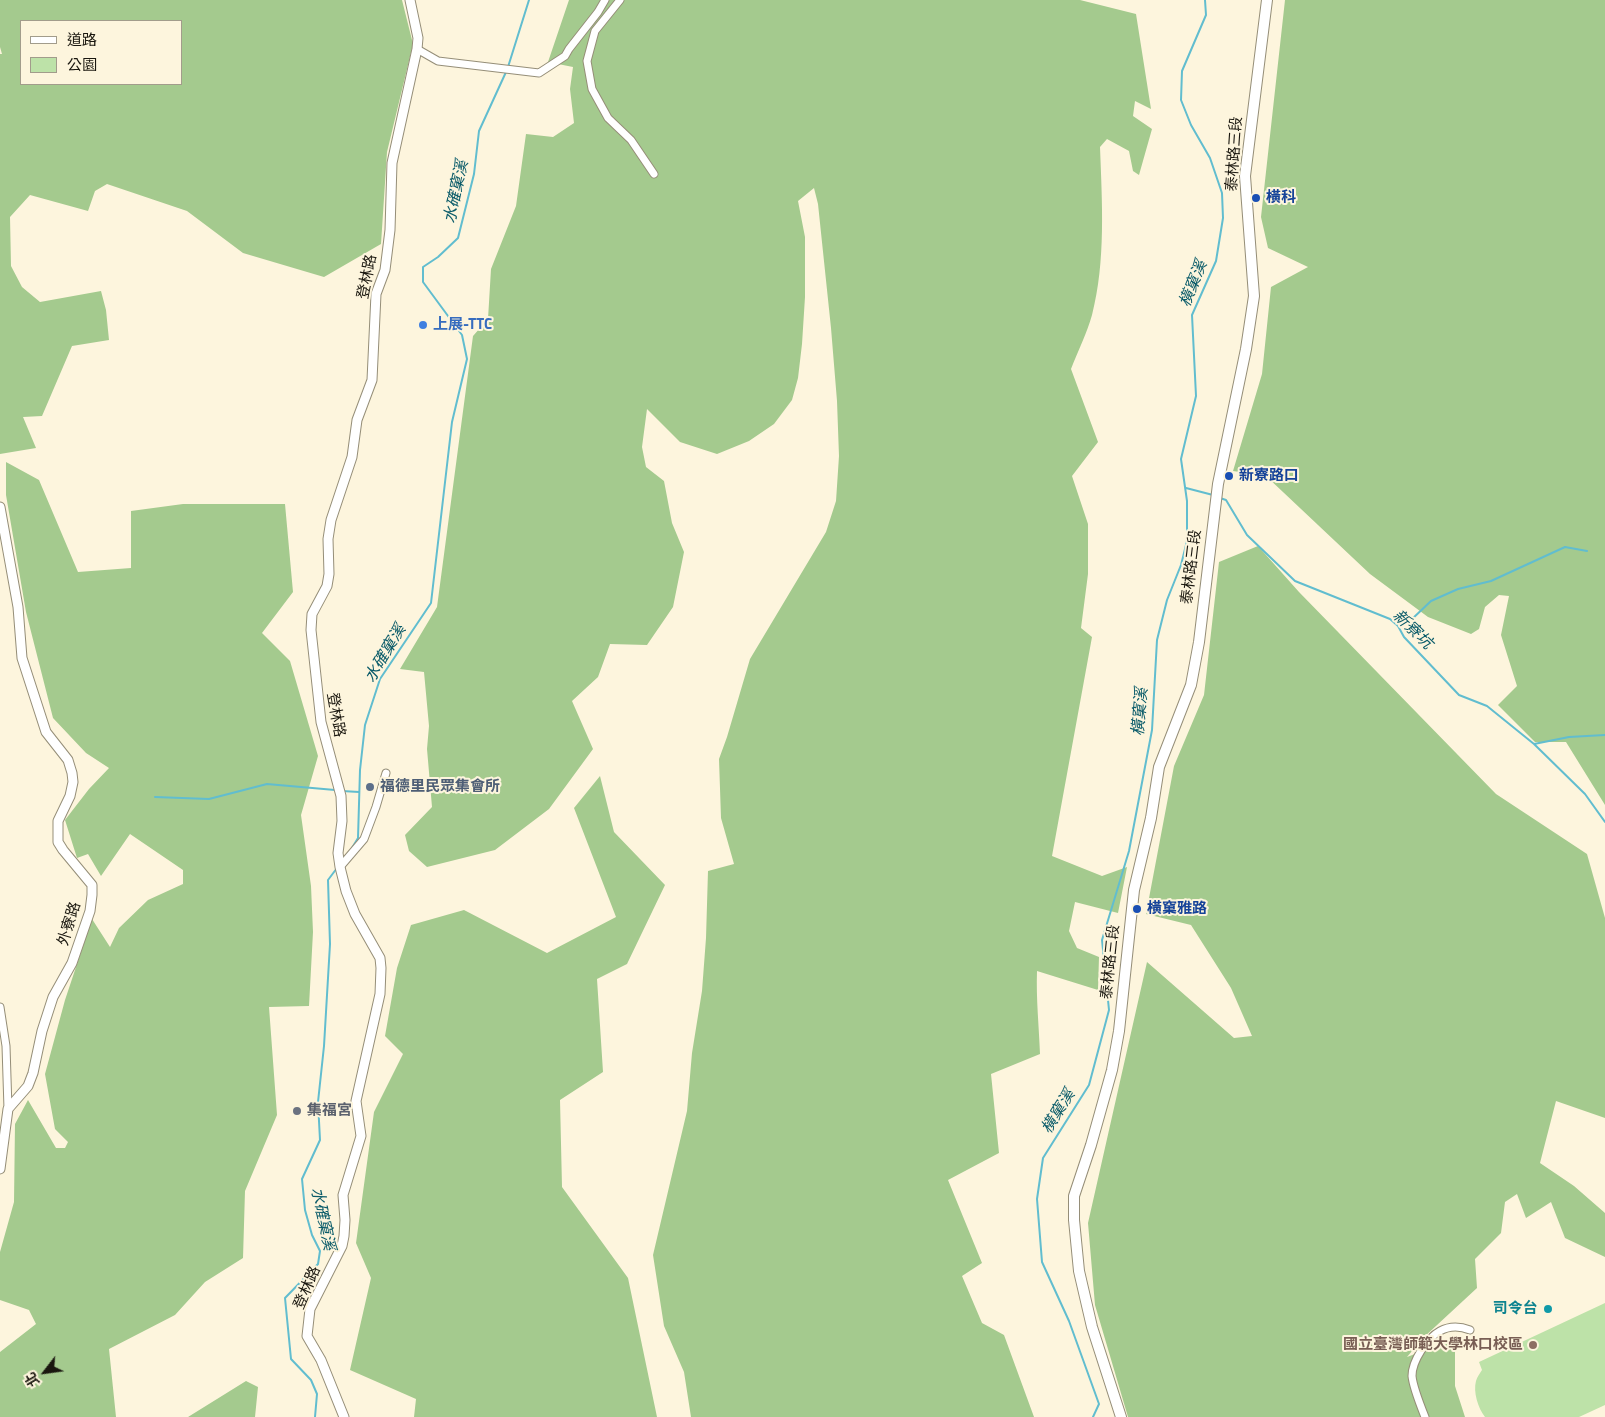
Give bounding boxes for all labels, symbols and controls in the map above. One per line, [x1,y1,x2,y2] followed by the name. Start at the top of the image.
[20,20,182,85] legend
[67,28,97,51] text: 道路
[67,53,97,76] text: 公園
[1223,116,1247,192] street label: 泰林路三段
[441,159,473,225] water label: 水確窠溪
[1266,189,1296,207] place label: 橫科
[1250,192,1262,204] marker: 橫科
[355,253,381,301] street label: 登林路
[1176,258,1212,310] water label: 橫窠溪
[433,316,492,334] place label: 上展-TTC
[417,319,429,331] marker: 上展-TTC
[1239,467,1299,485] place label: 新寮路口
[1223,470,1235,482] marker: 新寮路口
[1178,529,1206,605] street label: 泰林路三段
[1388,606,1436,654] water label: 新寮坑
[361,622,411,686] water label: 水確窠溪
[1129,687,1153,737] water label: 橫窠溪
[322,691,348,739] street label: 登林路
[380,778,500,796] place label: 福德里民眾集會所
[364,781,376,793] marker: 福德里民眾集會所
[55,900,85,948] street label: 外寮路
[1147,900,1207,918] place label: 橫窠雅路
[1131,903,1143,915] marker: 橫窠雅路
[1098,924,1124,1000] street label: 泰林路三段
[1038,1087,1080,1137] water label: 橫窠溪
[307,1102,352,1120] place label: 集福宮
[291,1105,303,1117] marker: 集福宮
[306,1186,338,1252] water label: 水確窠溪
[291,1264,325,1312] street label: 登林路
[1493,1300,1538,1318] place label: 司令台
[1542,1303,1554,1315] marker: 司令台
[1343,1336,1523,1354] place label: 國立臺灣師範大學林口校區
[1527,1339,1539,1351] marker: 國立臺灣師範大學林口校區
[20,1347,70,1397] north arrow
[19,1368,44,1391] text: 北

